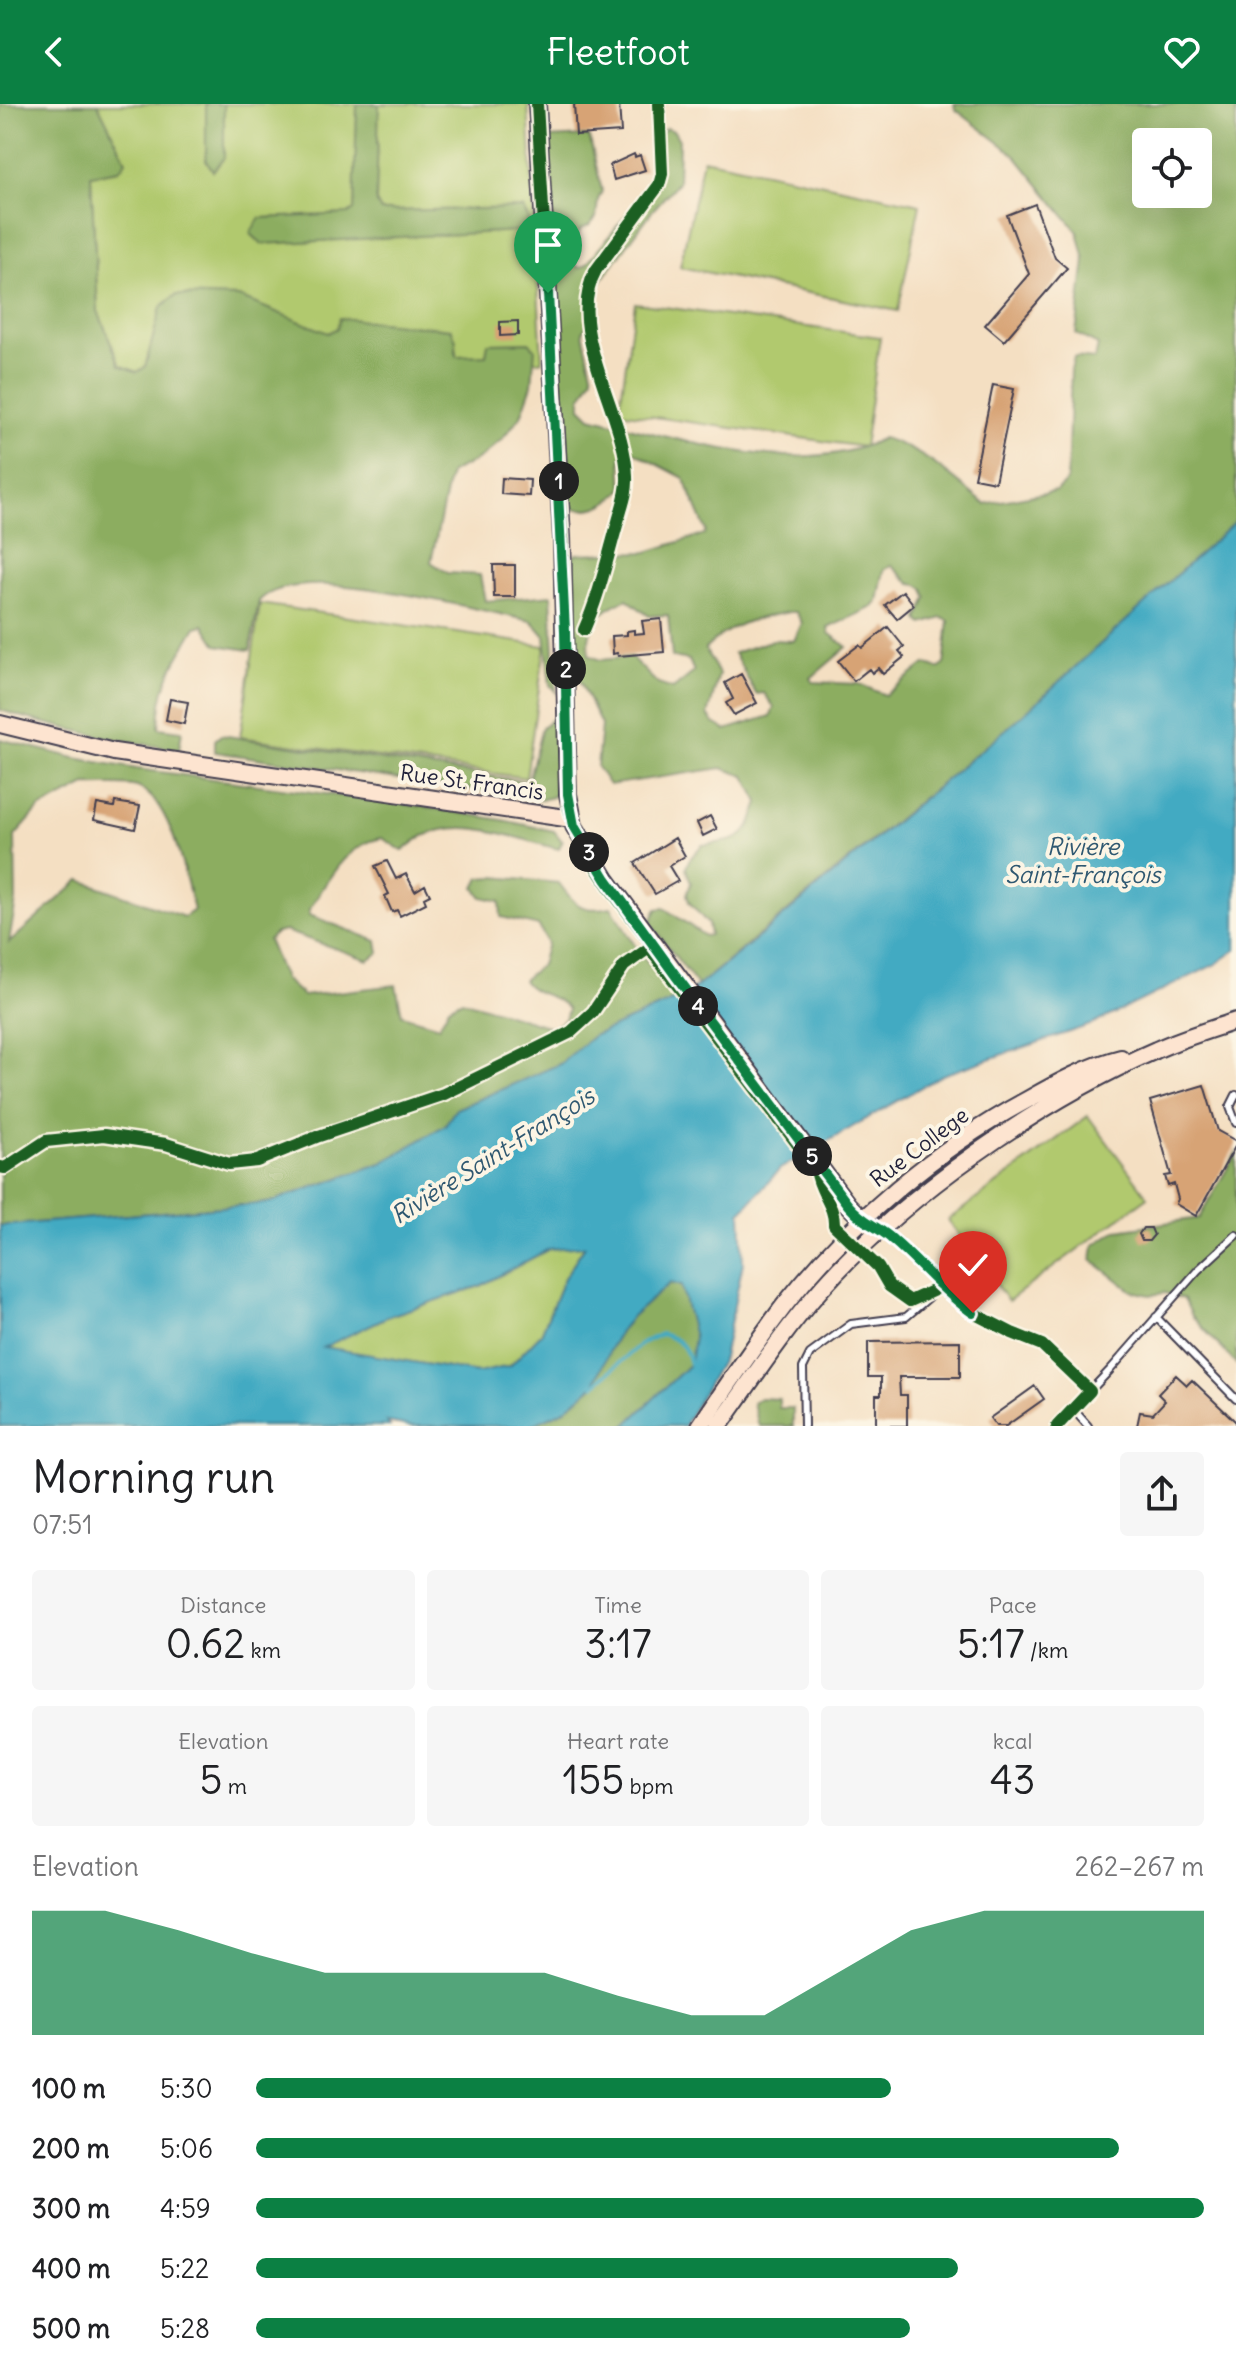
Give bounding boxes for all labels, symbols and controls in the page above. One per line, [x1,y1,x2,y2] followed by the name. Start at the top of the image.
[32,30,76,74] icon: back
[546,30,690,75] text: Fleetfoot
[1160,30,1204,74] icon: heart
[1132,128,1212,208] map controls
[1132,128,1212,208] button: locate
[514,211,582,293] pin
[526,223,570,267] icon: arrive
[539,461,579,501] pin: 1
[555,467,563,495] text: 1
[546,649,586,689] pin: 2
[560,655,572,683] text: 2
[399,758,545,806] street label: Rue St. Francis
[1005,831,1162,889] water label: Rivière Saint-François
[569,832,609,872] pin: 3
[583,838,595,866] text: 3
[678,986,718,1026] pin: 4
[692,992,704,1020] text: 4
[385,1080,600,1230] water label: Rivière Saint-François
[864,1101,974,1193] street label: Rue College
[792,1136,832,1176] pin: 5
[806,1142,818,1170] text: 5
[939,1231,1007,1313] pin
[951,1243,995,1287] icon: check
[32,1450,275,1505] text: Morning run
[1120,1452,1204,1536] button: share
[32,1508,93,1541] text: 07:51
[180,1591,266,1619] text: Distance
[594,1591,642,1619] text: Time
[989,1591,1037,1619] text: Pace
[166,1619,245,1669] text: 0.62
[584,1619,652,1669] text: 3:17
[957,1619,1025,1669] text: 5:17
[245,1636,281,1664] text: km
[1025,1636,1068,1664] text: /km
[178,1727,268,1755] text: Elevation
[567,1727,669,1755] text: Heart rate
[993,1727,1032,1755] text: kcal
[200,1755,223,1805] text: 5
[562,1755,624,1805] text: 155
[990,1755,1036,1805] text: 43
[223,1772,247,1800] text: m
[624,1772,674,1800] text: bpm
[32,1850,139,1883] text: Elevation
[1075,1850,1204,1883] text: 262–267 m
[32,2072,106,2105] text: 100 m
[160,2072,213,2105] text: 5:30
[32,2132,109,2165] text: 200 m
[160,2132,213,2165] text: 5:06
[32,2192,110,2225] text: 300 m
[160,2192,211,2225] text: 4:59
[32,2252,110,2285] text: 400 m
[160,2252,209,2285] text: 5:22
[32,2312,110,2345] text: 500 m
[160,2312,210,2345] text: 5:28

